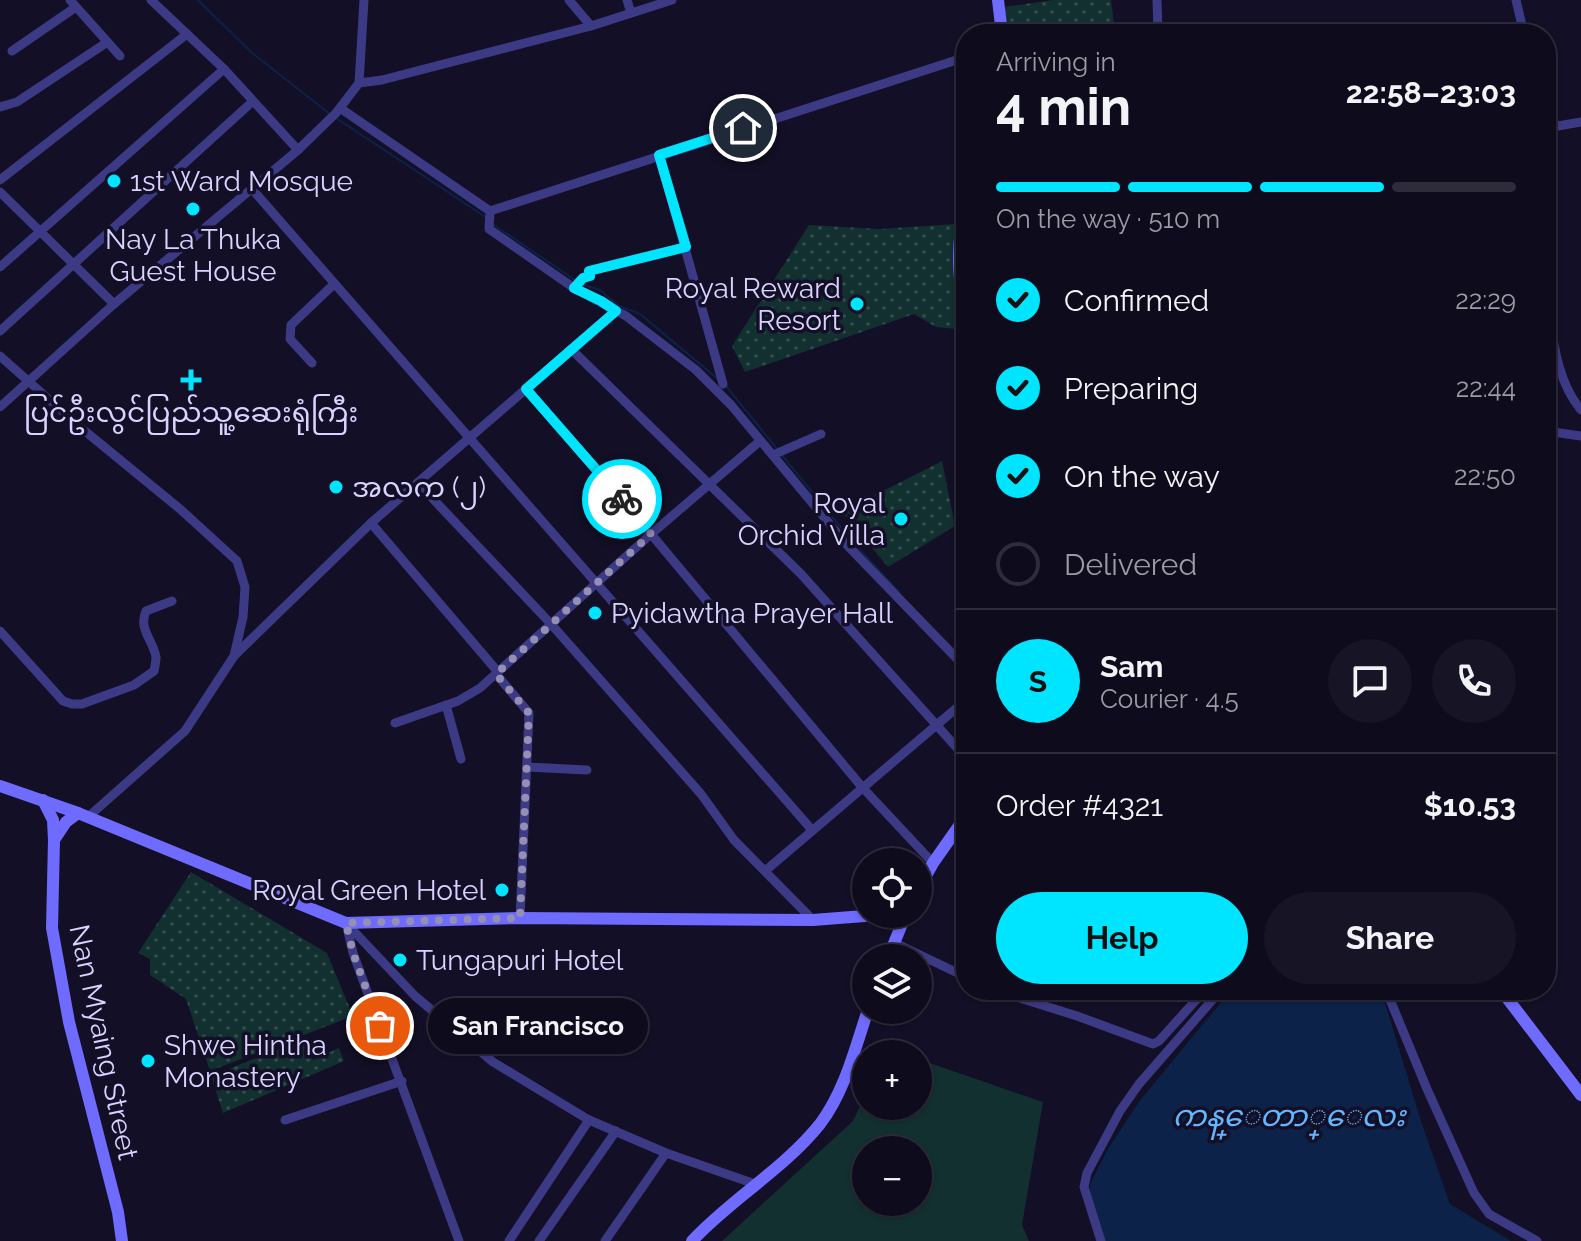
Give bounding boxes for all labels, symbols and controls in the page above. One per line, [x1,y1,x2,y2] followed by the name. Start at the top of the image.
[996,47,1116,77] text: Arriving in
[1346,75,1516,110] text: 22:58–23:03
[996,76,1131,137] text: 4 min
[709,94,777,162] pin
[721,106,765,150] icon: home
[130,165,353,198] place label: 1st Ward Mosque
[105,172,123,190] marker: 1st Ward Mosque
[184,200,202,218] marker: Nay La Thuka Guest House
[996,204,1220,234] text: On the way · 510 m
[105,223,281,288] place label: Nay La Thuka Guest House
[665,272,842,337] place label: Royal Reward Resort
[996,278,1040,322] icon: check
[1064,283,1209,318] text: Confirmed
[1455,285,1516,315] text: 22:29
[848,295,866,313] marker: Royal Reward Resort
[996,366,1040,410] icon: check
[180,369,202,391] marker: ပြင်ဦးလွင်ပြည်သူ့ဆေးရုံကြီး
[1064,371,1198,406] text: Preparing
[1456,373,1516,403] text: 22:44
[24,394,358,435] place label: ပြင်ဦးလွင်ပြည်သူ့ဆေးရုံကြီး
[996,454,1040,498] icon: check
[582,459,662,539] courier
[1064,459,1220,494] text: On the way
[1454,461,1516,491] text: 22:50
[352,471,486,510] place label: အလက (၂)
[600,477,644,521] icon: bike
[327,478,345,496] marker: အလက (၂)
[738,487,885,552] place label: Royal Orchid Villa
[892,510,910,528] marker: Royal Orchid Villa
[1064,547,1197,582] text: Delivered
[611,597,894,630] place label: Pyidawtha Prayer Hall
[586,604,604,622] marker: Pyidawtha Prayer Hall
[1328,639,1412,723] button: chat
[1432,639,1516,723] button: phone
[1100,649,1163,684] text: Sam
[1029,664,1047,699] text: S
[1100,684,1239,714] text: Courier · 4.5
[996,788,1163,823] text: Order #4321
[1424,788,1516,823] text: $10.53
[852,848,932,1216] map controls
[852,848,932,928] button: locate
[252,874,486,907] place label: Royal Green Hotel
[493,881,511,899] marker: Royal Green Hotel
[996,892,1248,984] button: Help
[1264,892,1516,984] button: Share
[62,922,145,1163] street label: Nan Myaing Street
[416,944,624,977] place label: Tungapuri Hotel
[852,944,932,1024] button: layers
[391,951,409,969] marker: Tungapuri Hotel
[346,992,414,1060] pin
[428,998,648,1054] callout: San Francisco
[358,1004,402,1048] icon: bag
[452,1011,624,1041] text: San Francisco
[164,1029,327,1094] place label: Shwe Hintha Monastery
[852,1040,932,1120] button: +
[139,1052,157,1070] marker: Shwe Hintha Monastery
[1173,1098,1407,1141] water label: ကန္ေတာ္ေလး
[852,1136,932,1216] button: −

